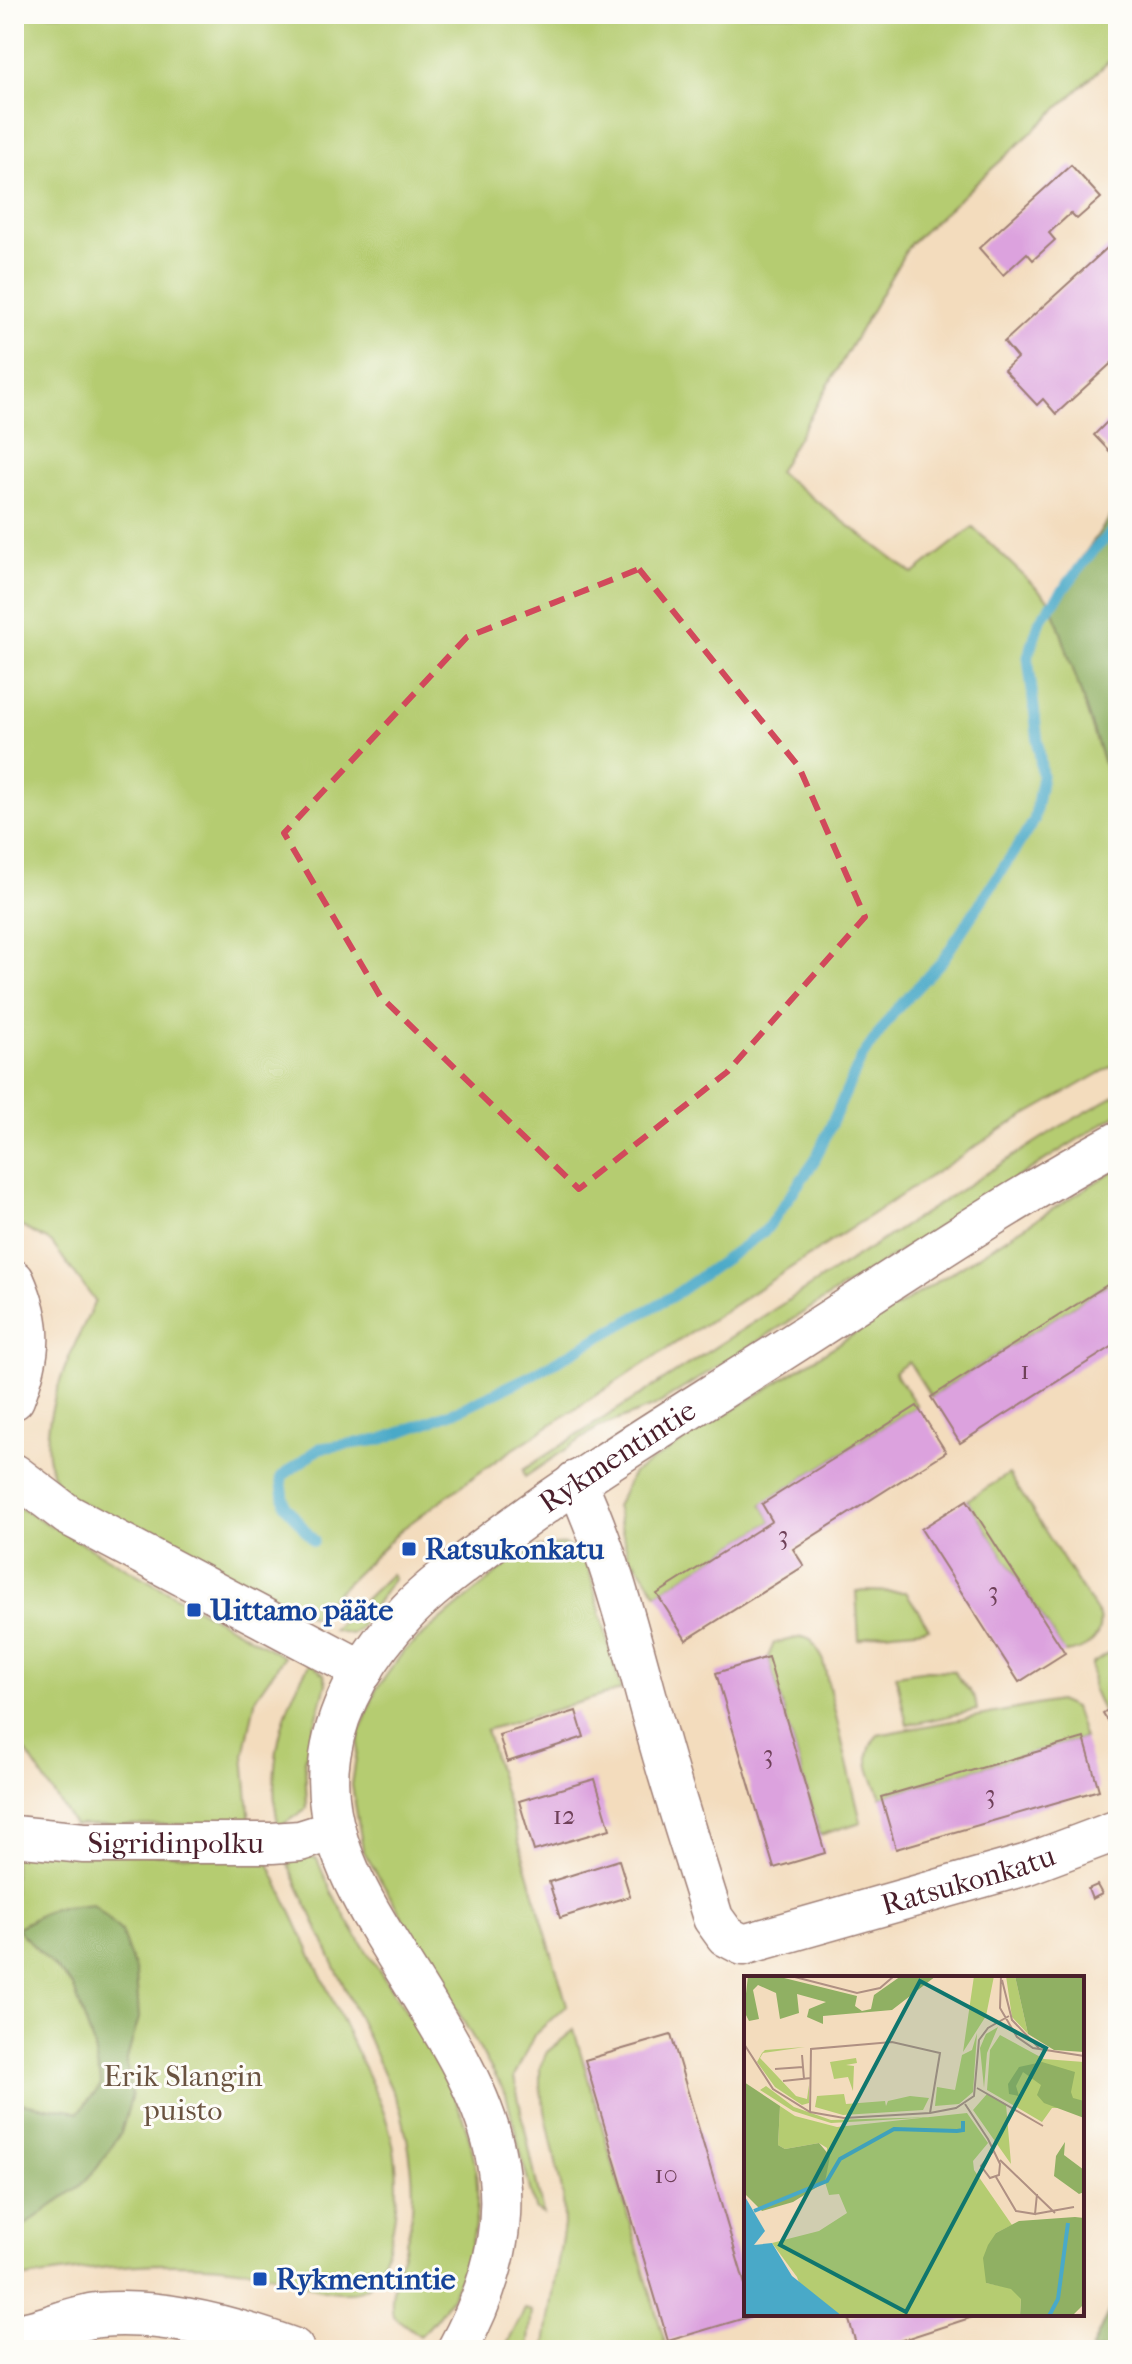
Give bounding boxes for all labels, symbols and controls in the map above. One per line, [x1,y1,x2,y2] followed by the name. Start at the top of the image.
[1020,1355,1030,1386] house number: 1
[533,1393,702,1521] street label: Rykmentintie
[778,1520,788,1551] house number: 3
[425,1532,605,1567] place label: Ratsukonkatu
[400,1540,418,1558] marker: Ratsukonkatu
[988,1576,998,1607] house number: 3
[210,1593,393,1628] place label: Uittamo pääte
[185,1601,203,1619] marker: Uittamo pääte
[763,1739,773,1770] house number: 3
[985,1779,995,1810] house number: 3
[553,1800,575,1831] house number: 12
[87,1826,264,1861] street label: Sigridinpolku
[877,1838,1060,1923] street label: Ratsukonkatu
[744,1976,1084,2316] inset map
[103,2059,263,2128] park label: Erik Slangin puisto
[654,2159,678,2190] house number: 10
[276,2262,456,2297] place label: Rykmentintie
[251,2270,269,2288] marker: Rykmentintie

